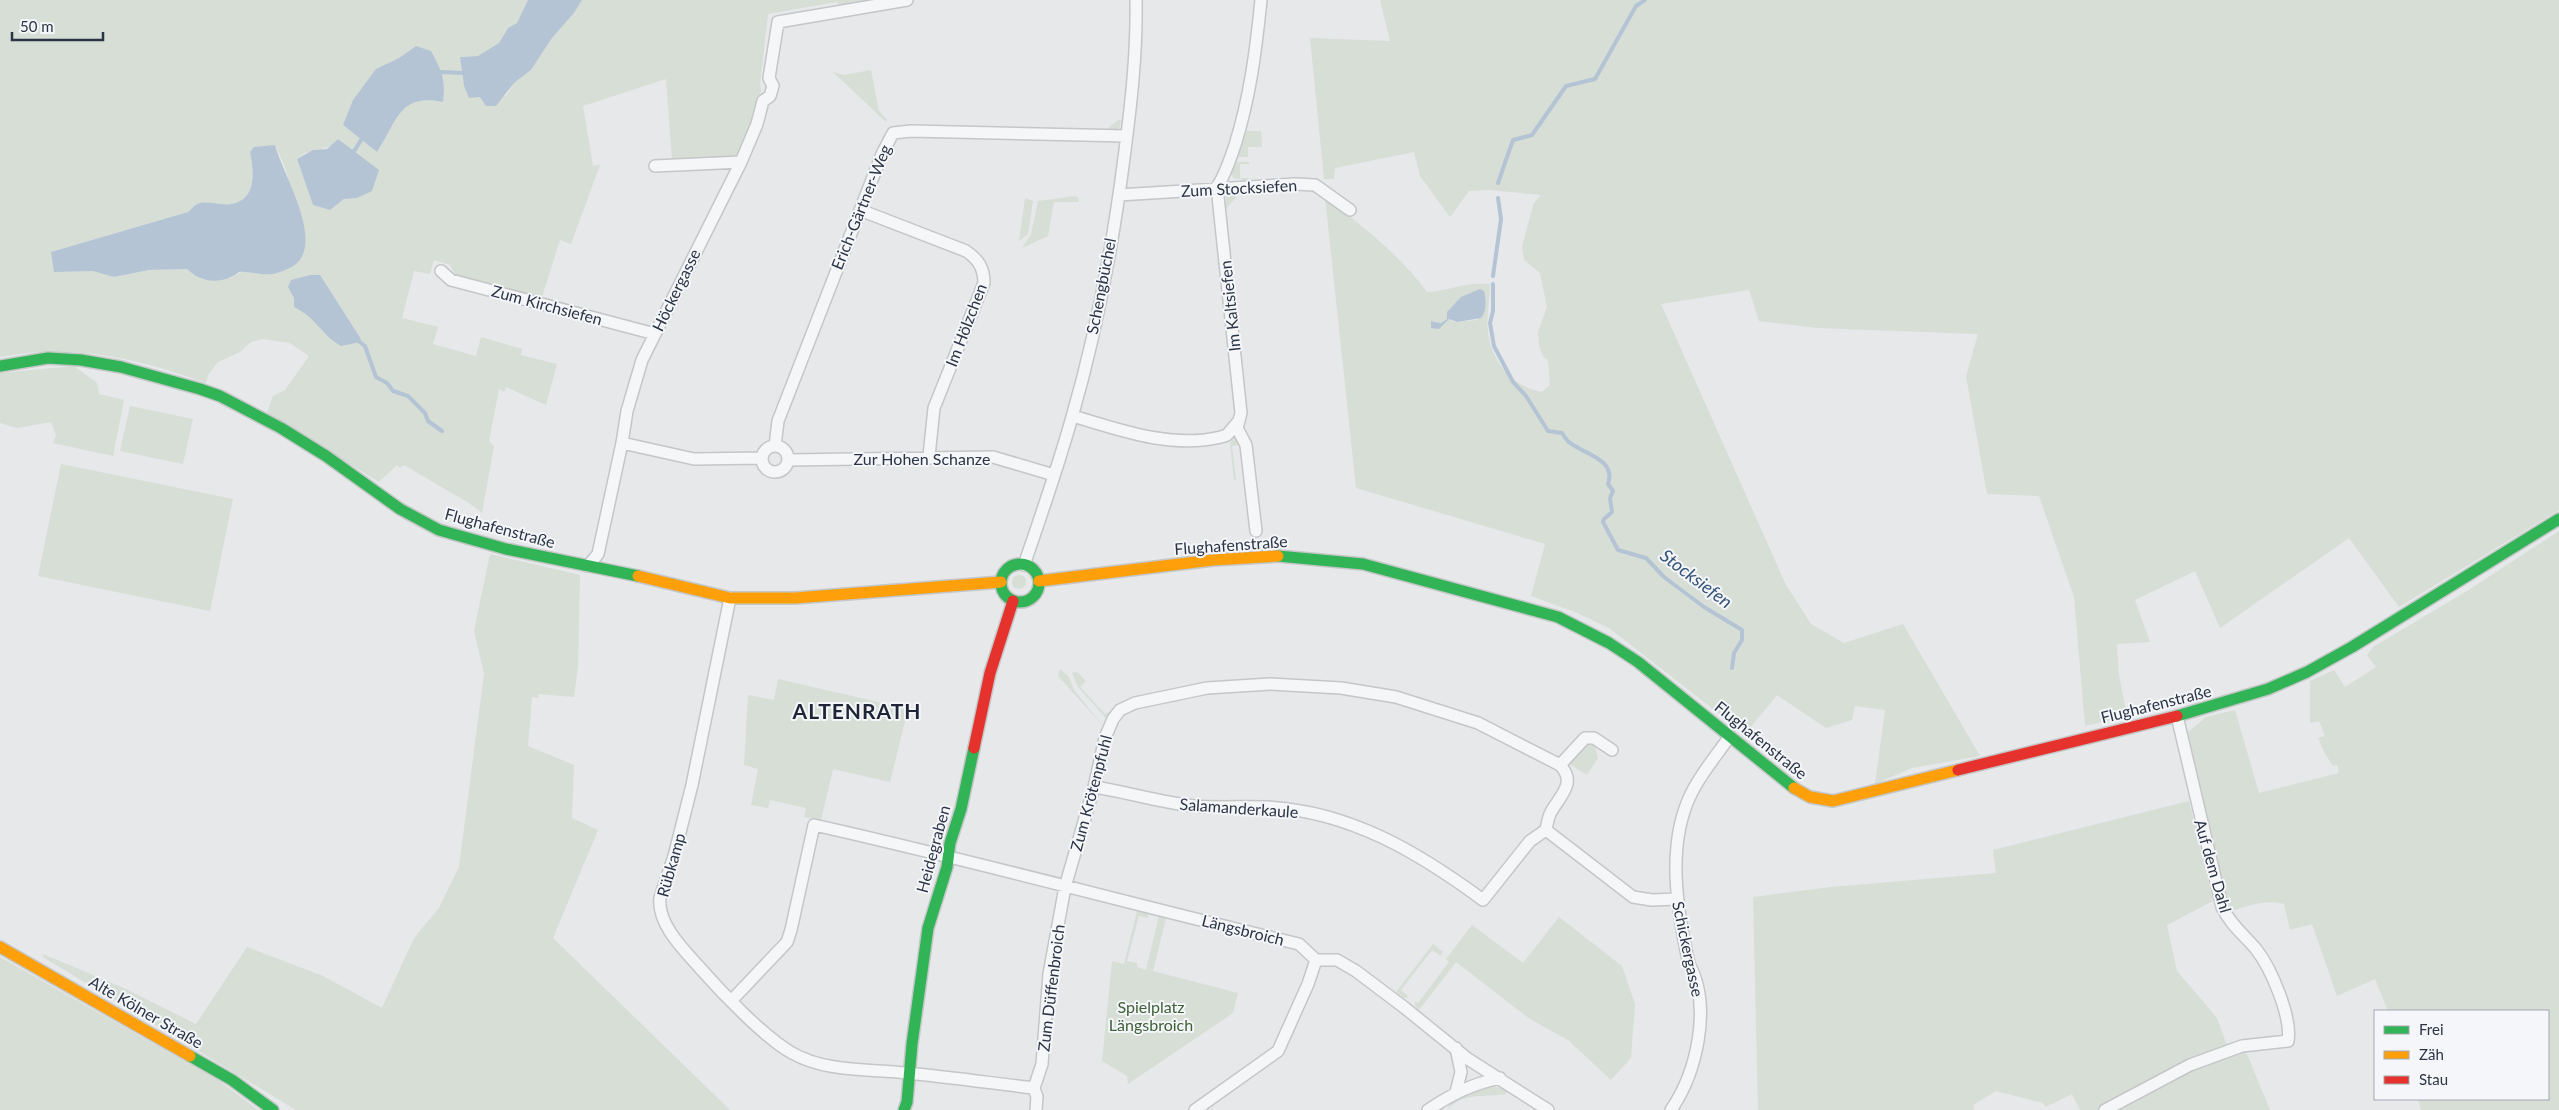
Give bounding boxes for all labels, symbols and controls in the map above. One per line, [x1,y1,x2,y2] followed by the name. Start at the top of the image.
[12,10,104,42] scale bar
[20,17,54,35] text: 50 m
[827,141,894,272] street label: Erich-Gärtner-Weg
[1180,175,1297,200] street label: Zum Stocksiefen
[1082,236,1119,336] street label: Schengbüchel
[648,246,704,334] street label: Höckergasse
[1215,260,1244,353] street label: Im Kaltsiefen
[490,281,605,328] street label: Zum Kirchsiefen
[941,281,990,369] street label: Im Hölzchen
[854,449,990,468] street label: Zur Hohen Schanze
[443,504,557,551] street label: Flughafenstraße
[1174,531,1288,558] street label: Flughafenstraße
[1656,544,1737,612] water label: Stocksiefen
[2099,681,2213,726] street label: Flughafenstraße
[1711,697,1811,783] street label: Flughafenstraße
[792,698,921,723] district label: ALTENRATH
[1066,733,1115,853] street label: Zum Krötenpfuhl
[1179,794,1299,821] street label: Salamanderkaule
[912,803,953,895] street label: Heidegraben
[2191,817,2236,915] street label: Auf dem Dahl
[652,831,689,899] street label: Rübkamp
[1669,899,1708,998] street label: Schickergasse
[1200,910,1286,949] street label: Längsbroich
[1033,923,1068,1053] street label: Zum Düffenbroich
[86,971,206,1052] street label: Alte Kölner Straße
[1109,997,1193,1034] park label: Spielplatz Längsbroich
[2374,1010,2549,1100] legend
[2419,1020,2444,1038] text: Frei
[2419,1045,2444,1063] text: Zäh
[2419,1070,2448,1088] text: Stau

